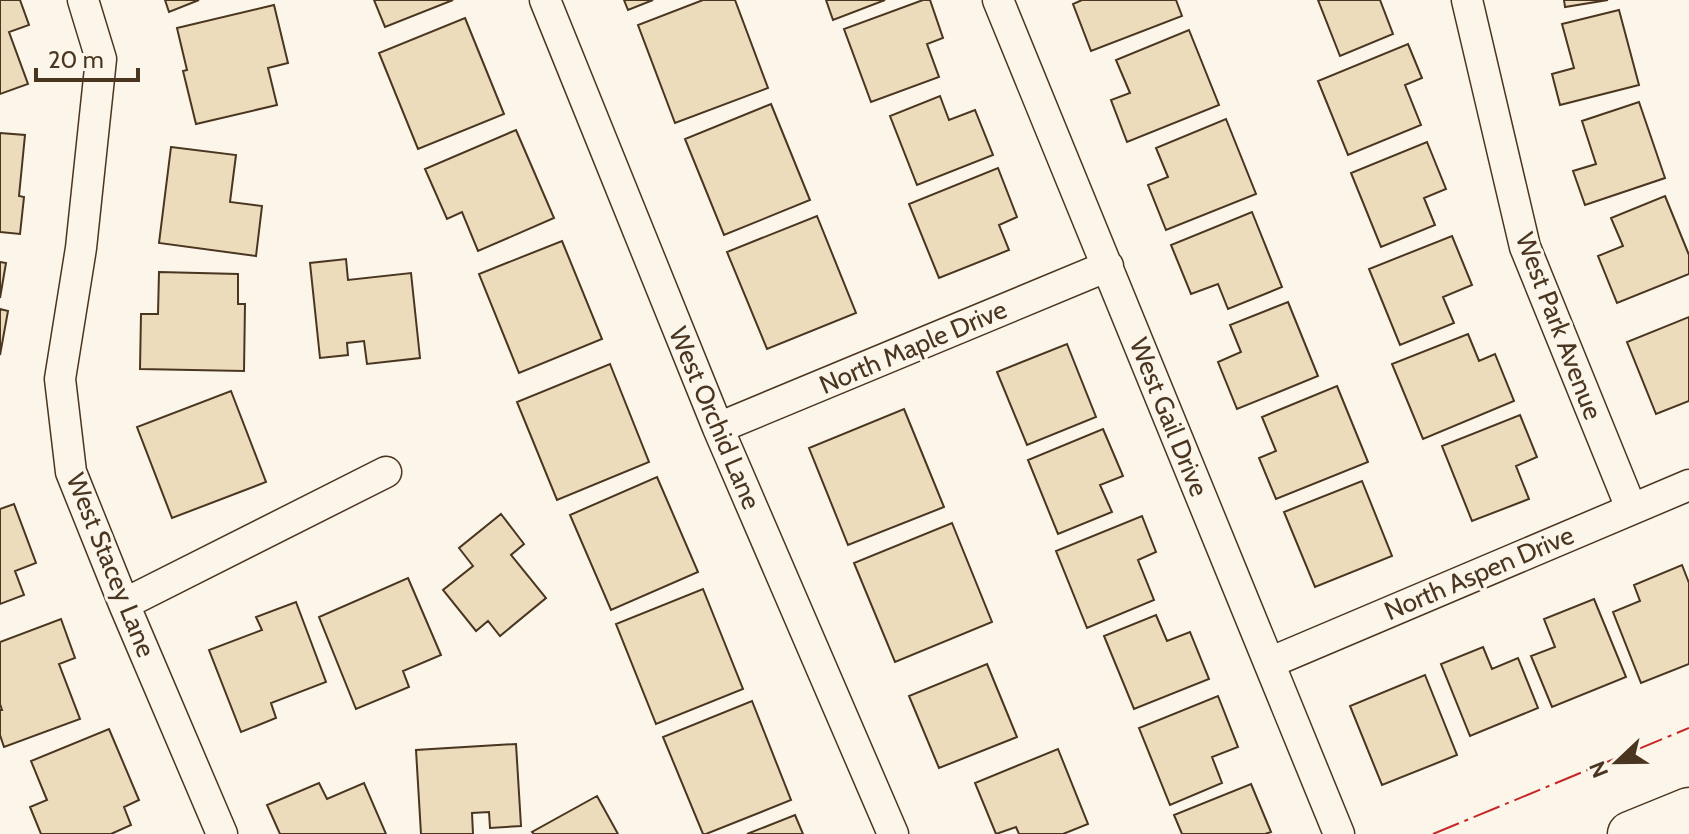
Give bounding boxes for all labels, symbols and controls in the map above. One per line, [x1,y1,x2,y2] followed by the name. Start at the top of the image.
[36,32,138,82] scale bar
[48,45,104,74] text: 20 m
[1509,228,1609,424] street label: West Park Avenue
[814,293,1012,401] street label: North Maple Drive
[662,322,768,514] street label: West Orchid Lane
[1123,333,1215,501] street label: West Gail Drive
[60,468,162,662] street label: West Stacey Lane
[1380,519,1578,627] street label: North Aspen Drive
[1577,722,1657,802] north arrow
[1583,757,1614,782] text: N

